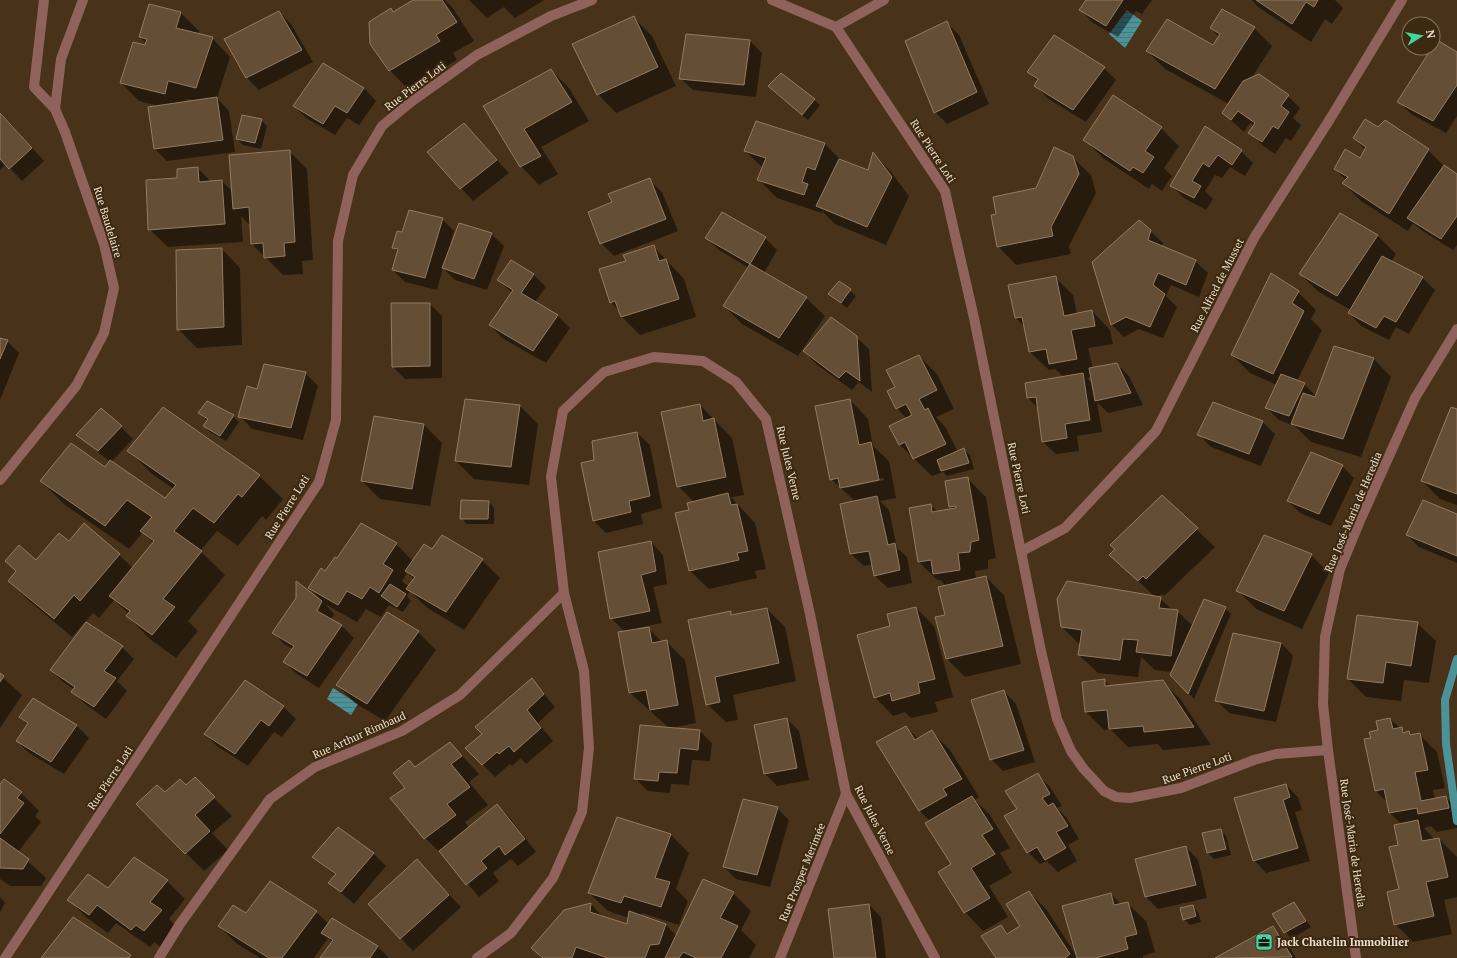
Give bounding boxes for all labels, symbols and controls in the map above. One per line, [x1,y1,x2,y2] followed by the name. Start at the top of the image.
[1401,16,1441,56] north arrow
[1423,29,1439,40] text: N
[382,58,448,114] street label: Rue Pierre Loti
[907,117,959,185] street label: Rue Pierre Loti
[91,185,126,260] street label: Rue Baudelaire
[1187,236,1247,334] street label: Rue Alfred de Musset
[774,424,804,502] street label: Rue Jules Verne
[1005,441,1033,515] street label: Rue Pierre Loti
[1321,449,1385,574] street label: Rue José-Maria de Heredia
[262,472,312,542] street label: Rue Pierre Loti
[310,708,408,762] street label: Rue Arthur Rimbaud
[84,744,136,812] street label: Rue Pierre Loti
[1160,749,1234,787] street label: Rue Pierre Loti
[1337,778,1369,909] street label: Rue José-Maria de Heredia
[852,783,899,857] street label: Rue Jules Verne
[776,820,828,923] street label: Rue Prosper Merimée
[1254,932,1274,952] office icon: Jack Chatelin Immobilier
[1277,935,1409,949] place label: Jack Chatelin Immobilier

